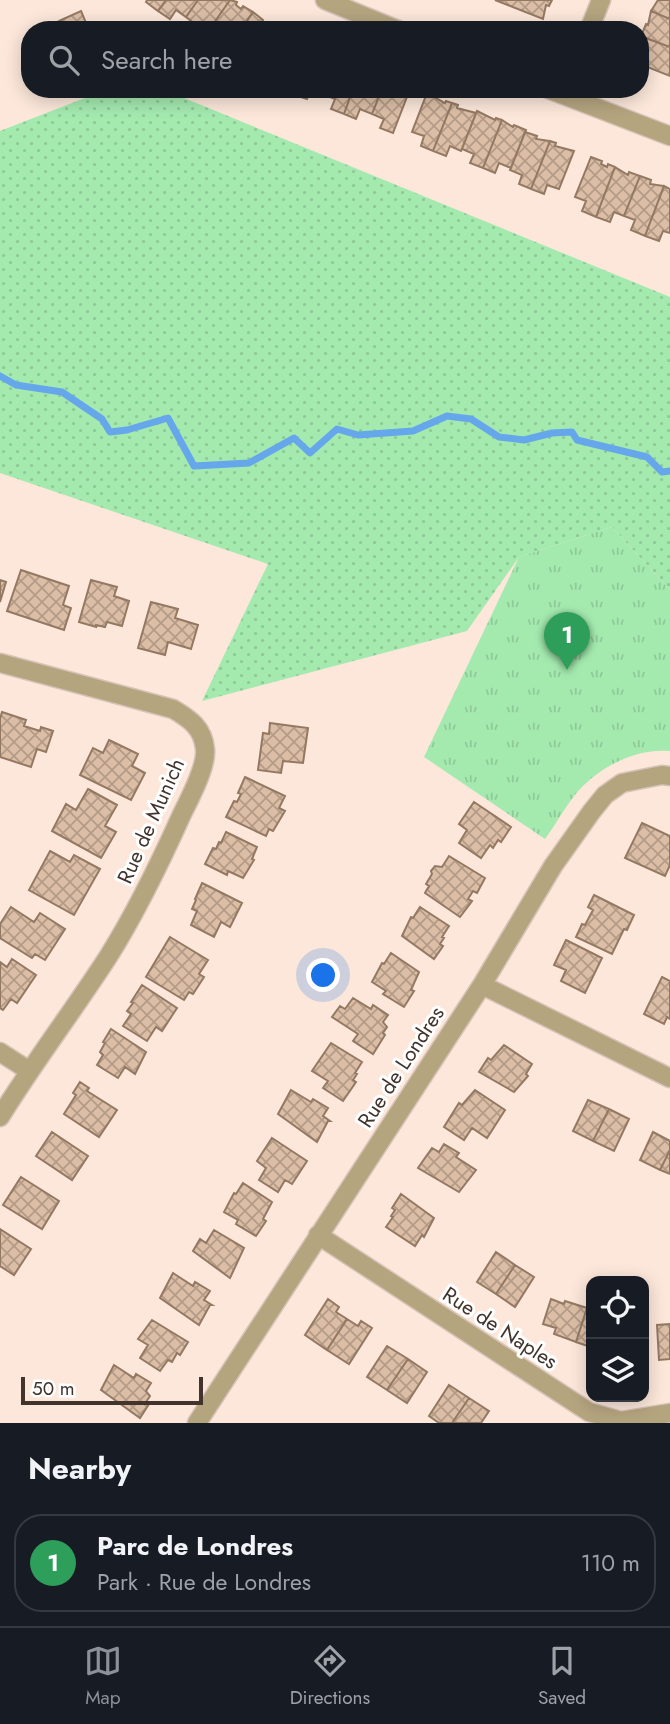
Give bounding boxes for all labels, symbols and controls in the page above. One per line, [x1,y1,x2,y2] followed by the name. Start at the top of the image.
[21,21,649,98] search box
[45,41,83,79] icon: search
[101,41,233,79] text: Search here
[544,612,590,670] pin: 1
[110,753,192,889] street label: Rue de Munich
[306,958,340,992] your location
[351,1001,451,1133] street label: Rue de Londres
[586,1276,649,1402] map controls
[586,1276,649,1339] button: locate
[437,1280,563,1376] street label: Rue de Naples
[586,1339,649,1402] button: layers
[21,1374,203,1406] scale bar
[32,1375,75,1402] text: 50 m
[28,1447,131,1490] text: Nearby
[97,1527,293,1565] text: Parc de Londres
[47,1546,59,1580] text: 1
[581,1546,640,1580] text: 110 m
[97,1565,311,1599] text: Park · Rue de Londres
[84,1642,122,1711] tab: Map
[290,1642,370,1711] tab: Directions
[538,1642,586,1711] tab: Saved

